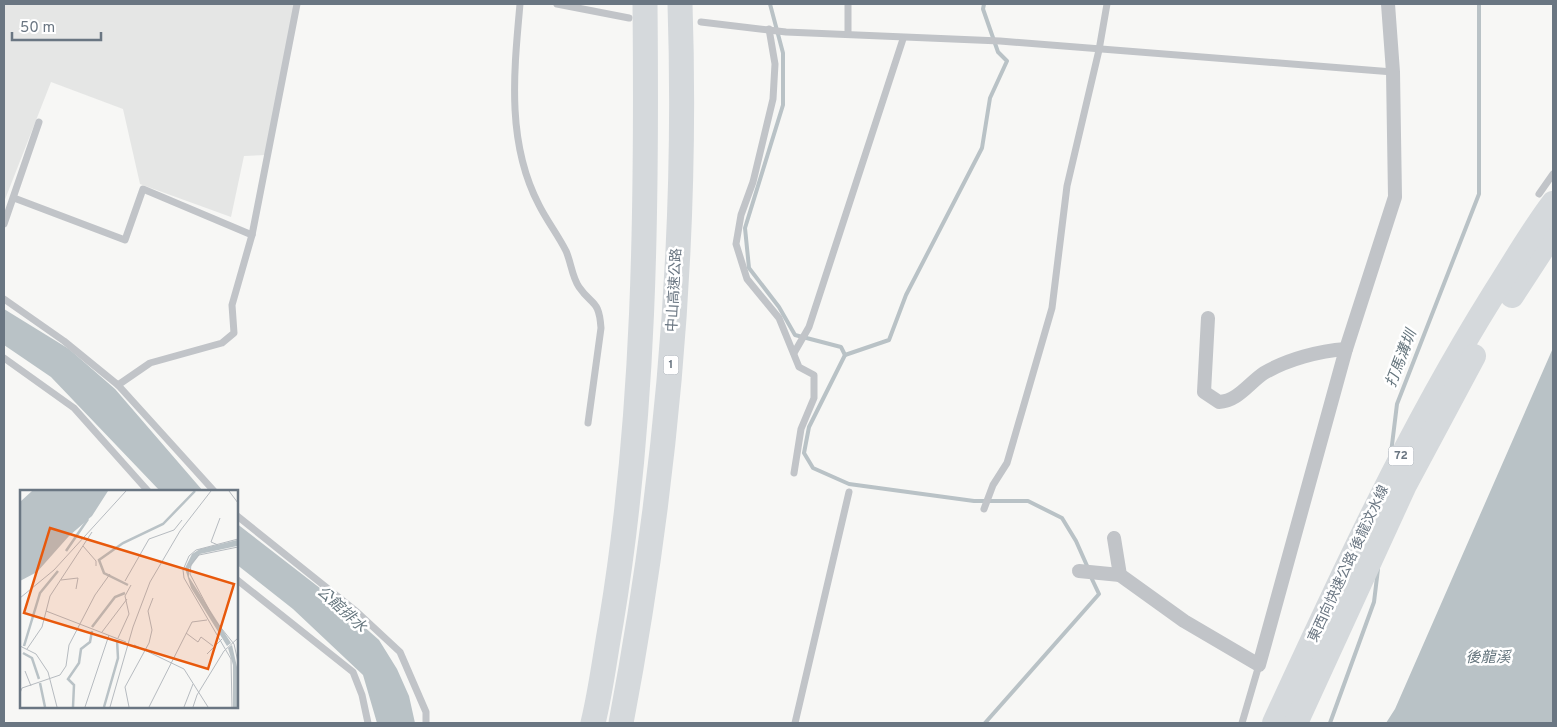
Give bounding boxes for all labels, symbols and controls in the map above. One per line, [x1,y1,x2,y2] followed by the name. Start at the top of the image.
[12,10,101,42] scale bar
[20,19,55,38] text: 50 m
[663,248,686,332] street label: 中山高速公路
[1382,326,1422,390] water label: 打馬溝圳
[664,356,678,374] road number: 1
[1388,446,1414,466] road number: 72
[1304,482,1393,645] street label: 東西向快速公路 後龍汶水線
[20,490,238,707] inset map
[312,583,370,638] water label: 公館排水
[1465,649,1512,668] water label: 後龍溪

